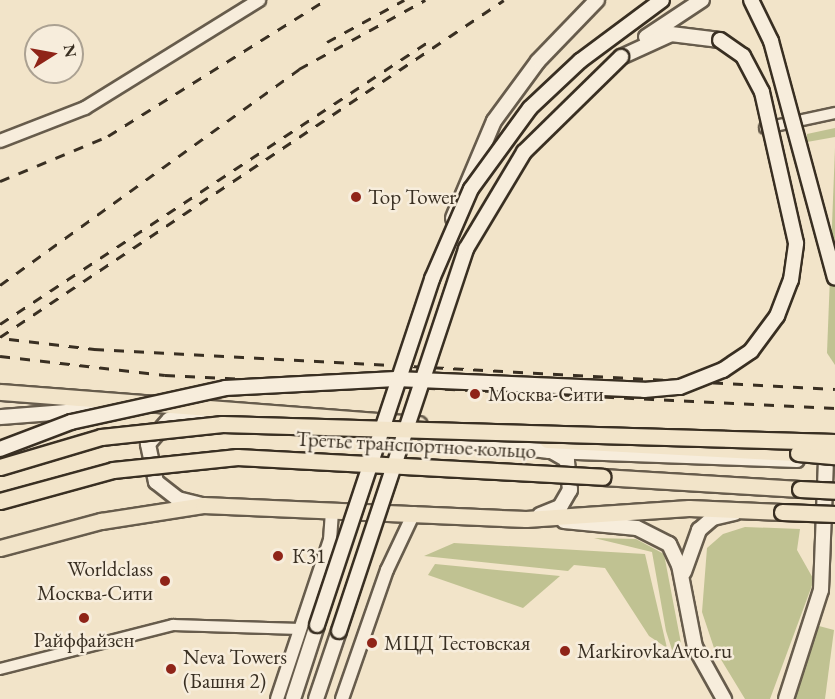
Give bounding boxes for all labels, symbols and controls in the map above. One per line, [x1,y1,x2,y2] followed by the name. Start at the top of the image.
[24,24,84,84] north arrow
[59,42,82,59] text: N
[368,184,456,210] place label: Top Tower
[349,190,363,204] marker: Top Tower
[488,381,604,407] place label: Москва-Сити
[466,385,484,403] marker: Москва-Сити
[295,426,537,464] street label: Третье транспортное кольцо
[292,543,326,569] place label: К31
[269,547,287,565] marker: К31
[37,556,153,606] place label: Worldclass Москва-Сити
[158,574,172,588] marker: Worldclass Москва-Сити
[77,611,91,625] marker: Райффайзен
[34,627,134,653] place label: Райффайзен
[384,630,530,656] place label: МЦД Тестовская
[365,636,379,650] marker: МЦД Тестовская
[577,638,732,664] place label: MarkirovkaAvto.ru
[183,644,287,694] place label: Neva Towers (Башня 2)
[558,644,572,658] marker: MarkirovkaAvto.ru
[164,662,178,676] marker: Neva Towers (Башня 2)

